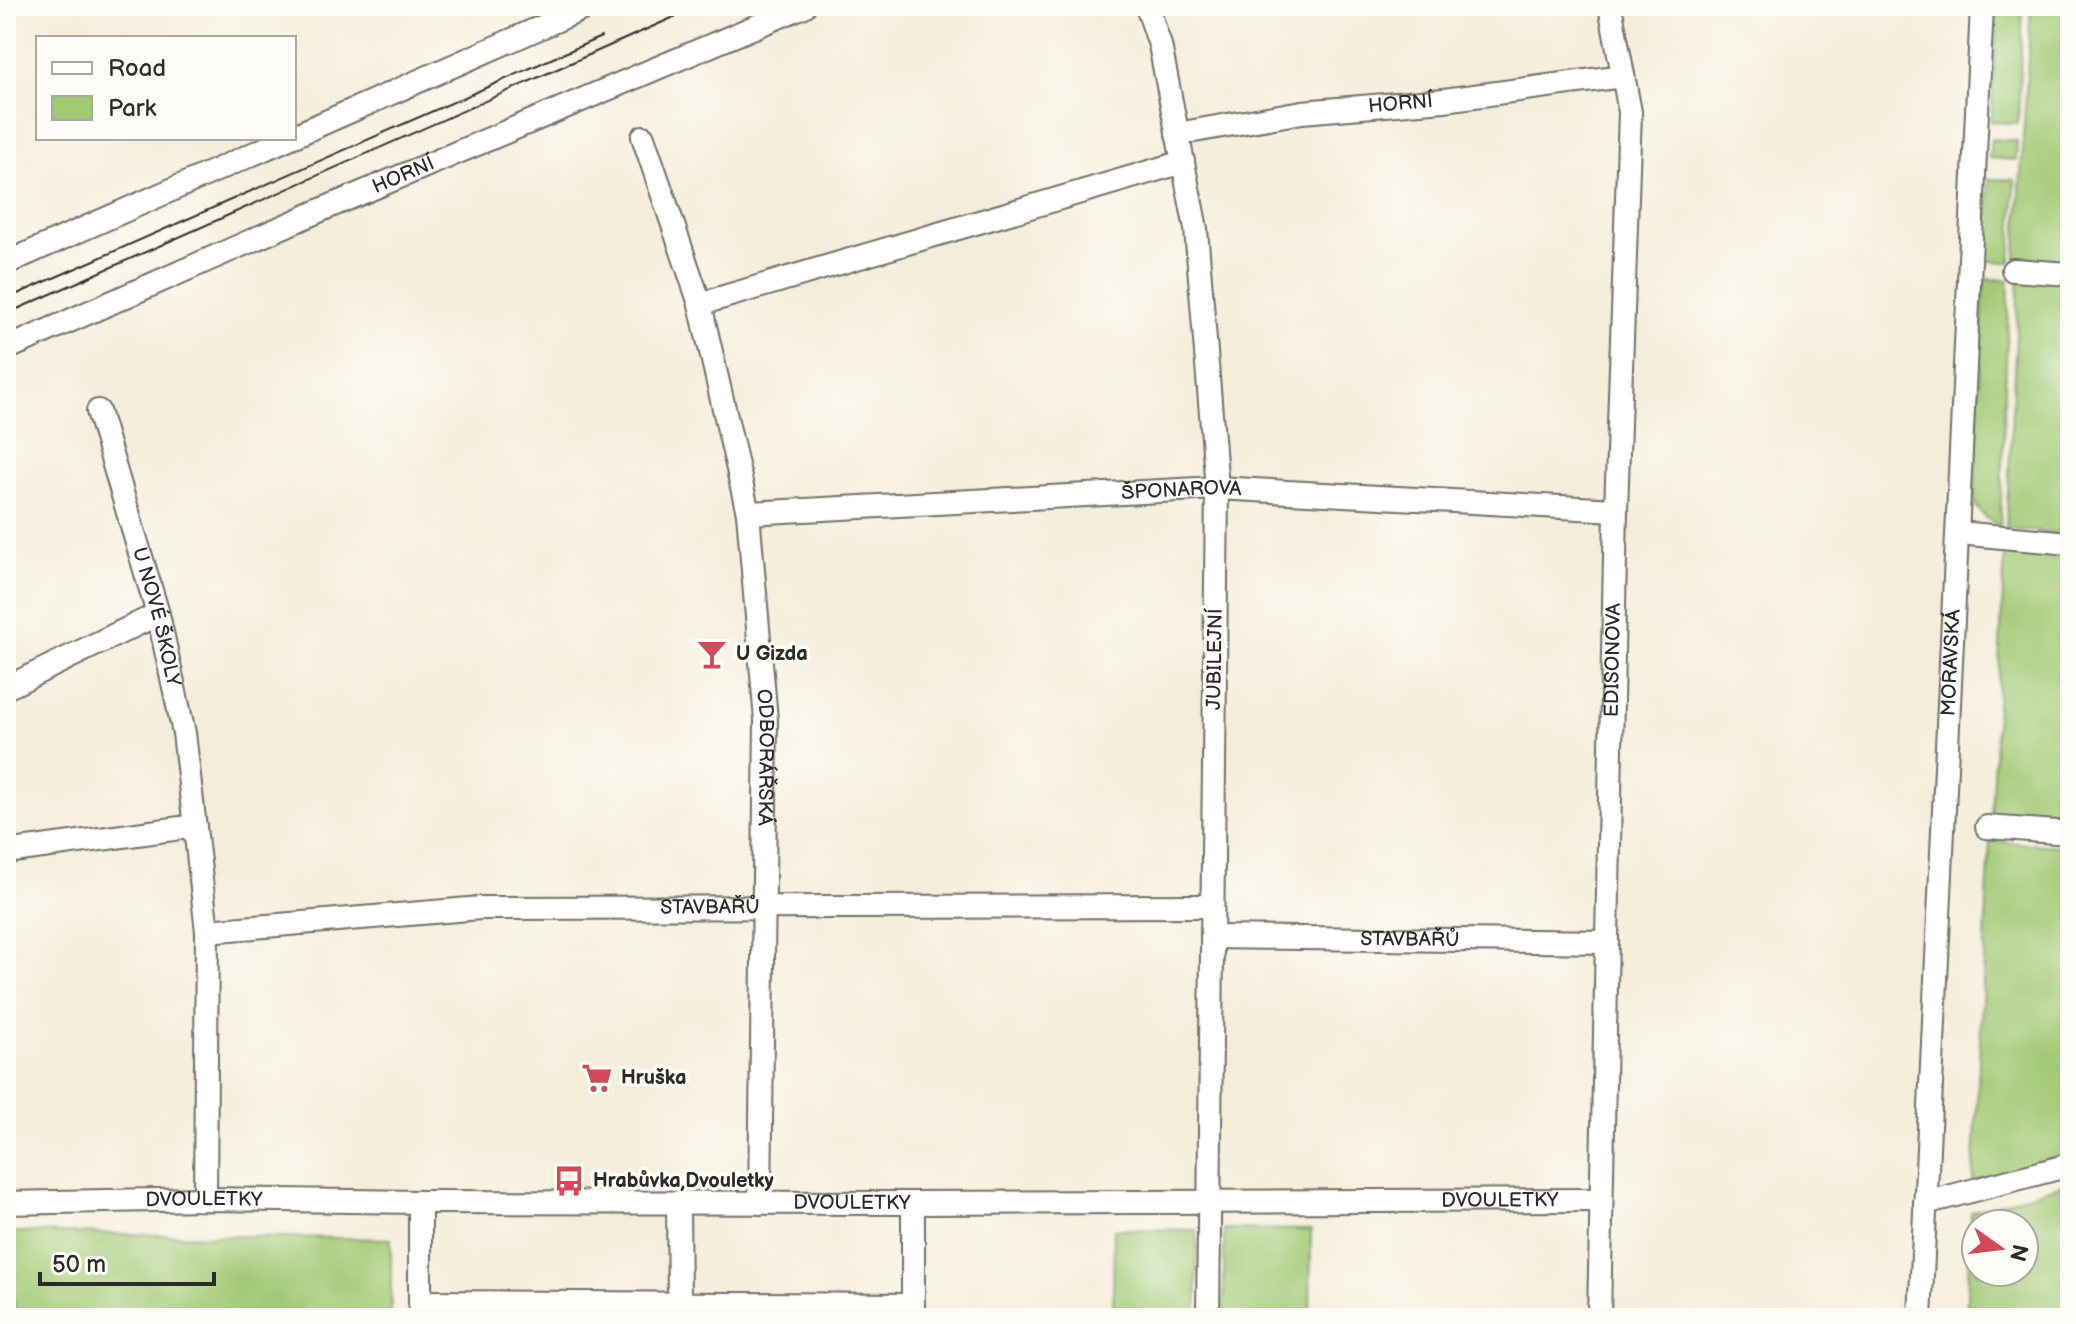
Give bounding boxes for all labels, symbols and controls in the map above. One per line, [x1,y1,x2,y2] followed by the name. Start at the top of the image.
[36,36,296,140] legend
[108,54,166,83] text: Road
[1367,88,1434,118] street label: HORNÍ
[108,94,156,123] text: Park
[369,150,438,199] street label: HORNÍ
[1121,476,1243,505] street label: ŠPONAROVA
[127,544,186,689] street label: U NOVÉ ŠKOLY
[1600,602,1626,717] street label: EDISONOVA
[1201,608,1228,710] street label: JUBILEJNÍ
[1936,608,1966,717] street label: MORAVSKÁ
[695,637,729,671] bar icon: U Gizda
[736,642,808,666] place label: U Gizda
[751,688,778,827] street label: ODBORÁŘSKÁ
[660,893,760,920] street label: STAVBAŘŮ
[1360,926,1460,952] street label: STAVBAŘŮ
[580,1061,614,1095] supermarket icon: Hruška
[621,1066,686,1090] place label: Hruška
[552,1164,586,1198] bus stop icon: Hrabůvka,Dvouletky
[593,1169,775,1193] place label: Hrabůvka,Dvouletky
[145,1187,263,1212] street label: DVOULETKY
[1441,1188,1559,1213] street label: DVOULETKY
[793,1191,911,1215] street label: DVOULETKY
[1960,1208,2040,1288] north arrow
[40,1236,214,1286] scale bar
[2003,1241,2033,1264] text: N
[52,1250,106,1279] text: 50 m

